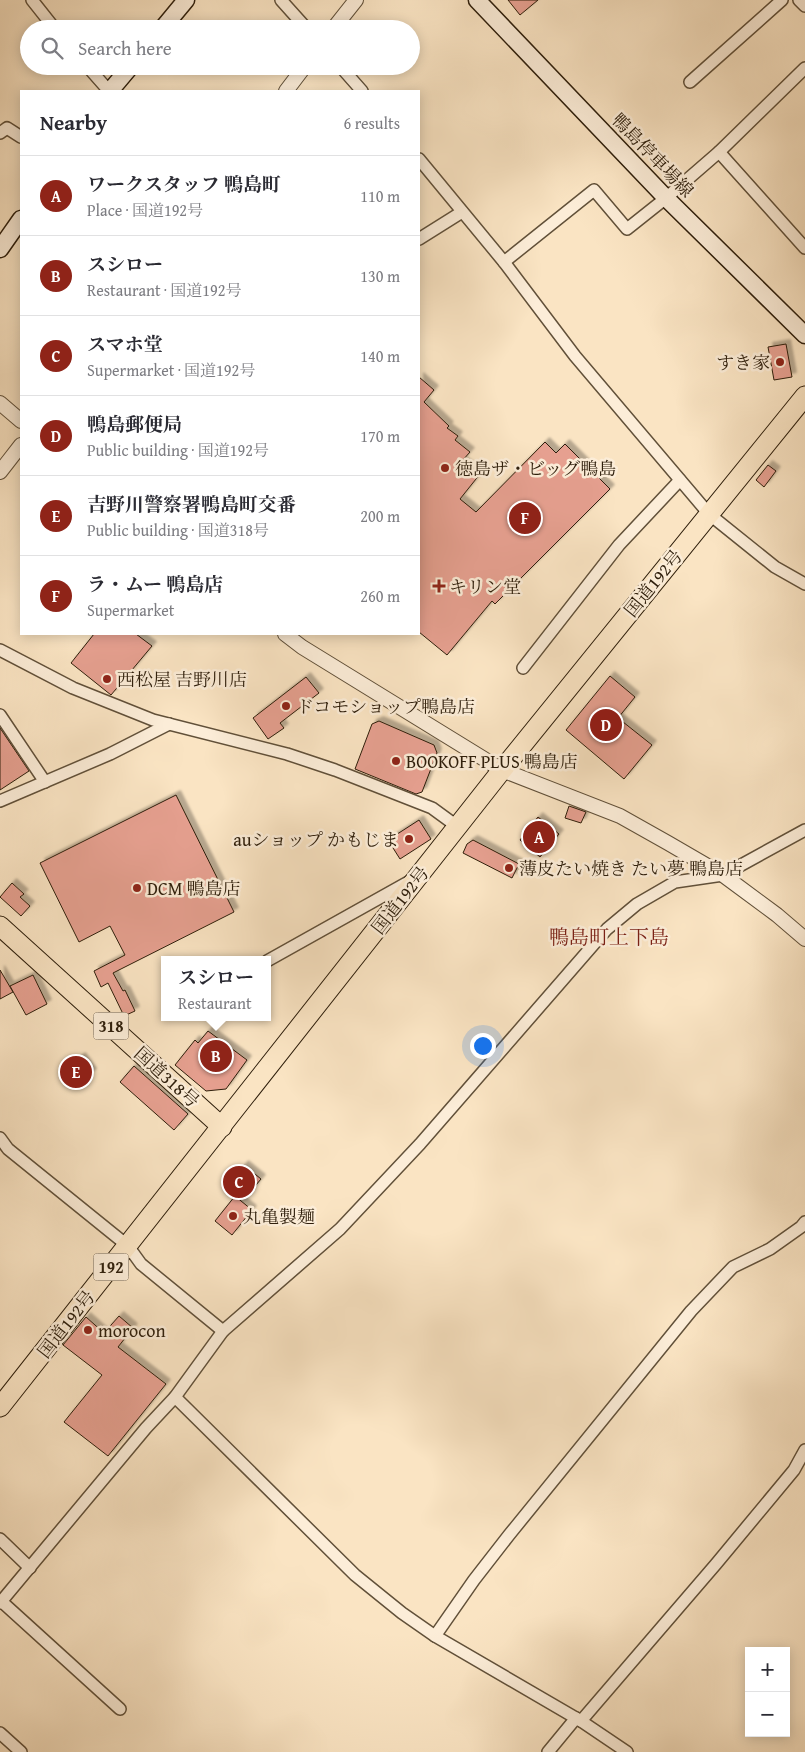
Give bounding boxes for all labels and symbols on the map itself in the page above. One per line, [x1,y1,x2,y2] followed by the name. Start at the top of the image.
[606,107,700,203] street label: 鴨島停車場線
[716,349,770,376] place label: すき家
[774,356,786,368] marker: すき家
[455,455,616,482] place label: 徳島ザ・ビッグ鴨島
[439,462,451,474] marker: 徳島ザ・ビッグ鴨島
[509,499,541,537] pin: F
[617,543,689,623] street label: 国道192号
[449,573,521,600] place label: キリン堂
[433,580,445,592] marker: キリン堂
[117,666,247,693] place label: 西松屋 吉野川店
[101,673,113,685] marker: 西松屋 吉野川店
[296,693,475,720] place label: ドコモショップ鴨島店
[280,700,292,712] marker: ドコモショップ鴨島店
[590,706,622,744] pin: D
[406,748,578,775] place label: BOOKOFF PLUS 鴨島店
[390,755,402,767] marker: BOOKOFF PLUS 鴨島店
[523,818,555,856] pin: A
[233,826,399,853] place label: auショップ かもじま
[403,833,415,845] marker: auショップ かもじま
[519,855,743,882] place label: 薄皮たい焼き たい夢 鴨島店
[365,860,435,940] street label: 国道192号
[503,862,515,874] marker: 薄皮たい焼き たい夢 鴨島店
[147,875,240,902] place label: DCM 鴨島店
[131,882,143,894] marker: DCM 鴨島店
[549,922,669,951] district label: 鴨島町上下島
[94,1012,128,1040] road number: 318
[470,1033,496,1059] your location
[200,1037,232,1075] pin: B
[128,1040,206,1114] street label: 国道318号
[60,1053,92,1091] pin: E
[223,1163,255,1201] pin: C
[243,1203,315,1230] place label: 丸亀製麺
[227,1210,239,1222] marker: 丸亀製麺
[94,1254,128,1280] road number: 192
[31,1284,101,1364] street label: 国道192号
[98,1317,166,1344] place label: morocon
[82,1324,94,1336] marker: morocon

